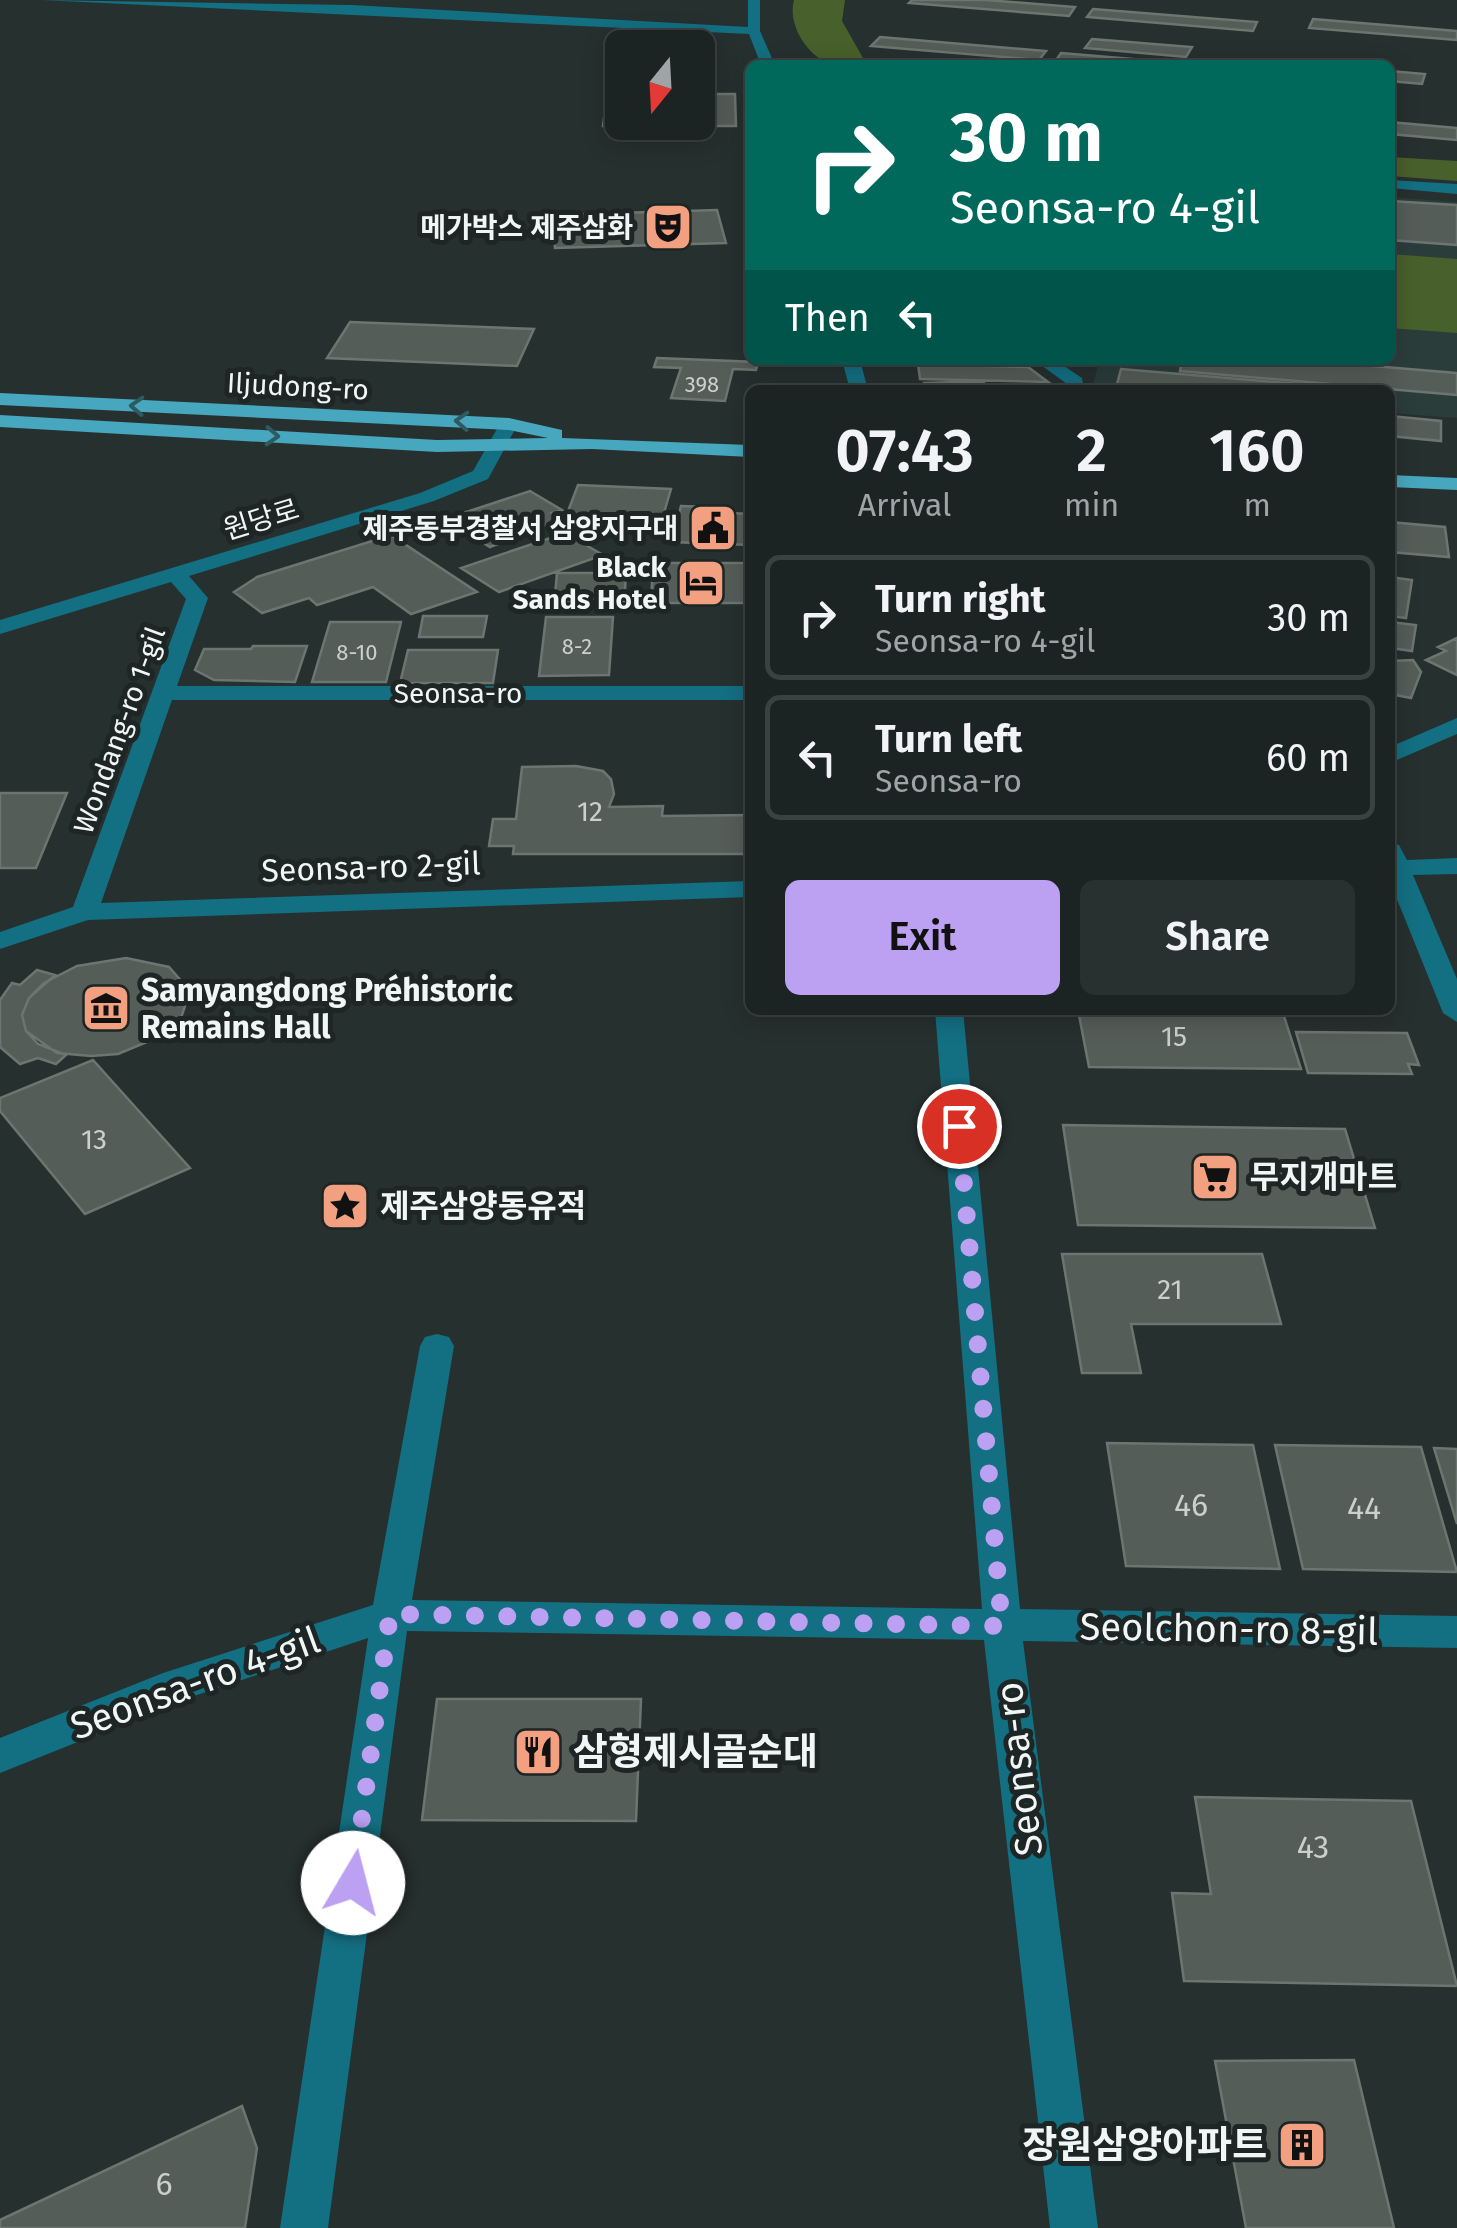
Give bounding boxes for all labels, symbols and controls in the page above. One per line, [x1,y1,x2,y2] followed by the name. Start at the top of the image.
[605,30,715,140] north arrow
[605,30,715,140] map controls
[950,96,1103,180] text: 30 m
[785,100,915,230] icon: right
[950,181,1260,235] text: Seonsa-ro 4-gil
[642,201,694,253] theatre icon: 메가박스 제주삼화
[420,211,633,244] place label: 메가박스 제주삼화
[890,290,945,345] icon: left
[785,295,870,341] text: Then
[226,366,370,407] street label: Iljudong-ro
[685,371,719,398] house number: 398
[129,395,145,416] one-way arrow
[453,411,469,432] one-way arrow
[835,415,974,487] text: 07:43
[1076,415,1107,487] text: 2
[1209,415,1305,487] text: 160
[265,425,281,446] one-way arrow
[858,486,951,524] text: Arrival
[1064,486,1119,524] text: min
[1243,486,1271,524] text: m
[219,492,303,547] street label: 원당로
[687,502,739,554] public building icon: 제주동부경찰서 삼양지구대
[362,512,678,545] place label: 제주동부경찰서 삼양지구대
[512,551,667,616] place label: Black Sands Hotel
[675,557,727,609] hotel icon: Black Sands Hotel
[875,576,1045,622] text: Turn right
[790,590,845,645] icon: right
[1267,595,1350,641] text: 30 m
[67,622,172,838] street label: Wondang-ro 1-gil
[875,622,1095,660] text: Seonsa-ro 4-gil
[562,633,592,660] house number: 8-2
[336,639,378,666] house number: 8-10
[394,677,522,710] street label: Seonsa-ro
[875,716,1022,762] text: Turn left
[790,730,845,785] icon: left
[1266,735,1350,781] text: 60 m
[875,762,1022,800] text: Seonsa-ro
[577,795,603,828] house number: 12
[261,844,481,890] street label: Seonsa-ro 2-gil
[785,880,1060,995] button: Exit
[1080,880,1355,995] button: Share
[141,971,513,1046] place label: Samyangdong Préhistoric Remains Hall
[80,982,132,1034] museum icon: Samyangdong Préhistoric Remains Hall
[1161,1020,1187,1053] house number: 15
[917,1084,1002,1169] pin
[932,1099,987,1154] icon: arrive
[81,1123,107,1156] house number: 13
[1189,1151,1241,1203] supermarket icon: 무지개마트
[1250,1158,1397,1196] place label: 무지개마트
[319,1180,371,1232] place icon: 제주삼양동유적
[380,1187,586,1225] place label: 제주삼양동유적
[1157,1273,1183,1306] house number: 21
[1174,1486,1208,1524] house number: 46
[1347,1489,1381,1527] house number: 44
[1079,1603,1379,1655] street label: Seolchon-ro 8-gil
[64,1617,326,1749] street label: Seonsa-ro 4-gil
[986,1680,1052,1858] street label: Seonsa-ro
[512,1726,564,1778] restaurant icon: 삼형제시골순대
[573,1729,818,1775] place label: 삼형제시골순대
[1297,1828,1329,1866] house number: 43
[301,1831,405,1935] position arrow
[1276,2119,1328,2171] building icon: 장원삼양아파트
[1022,2122,1267,2168] place label: 장원삼양아파트
[155,2165,173,2203] house number: 6

